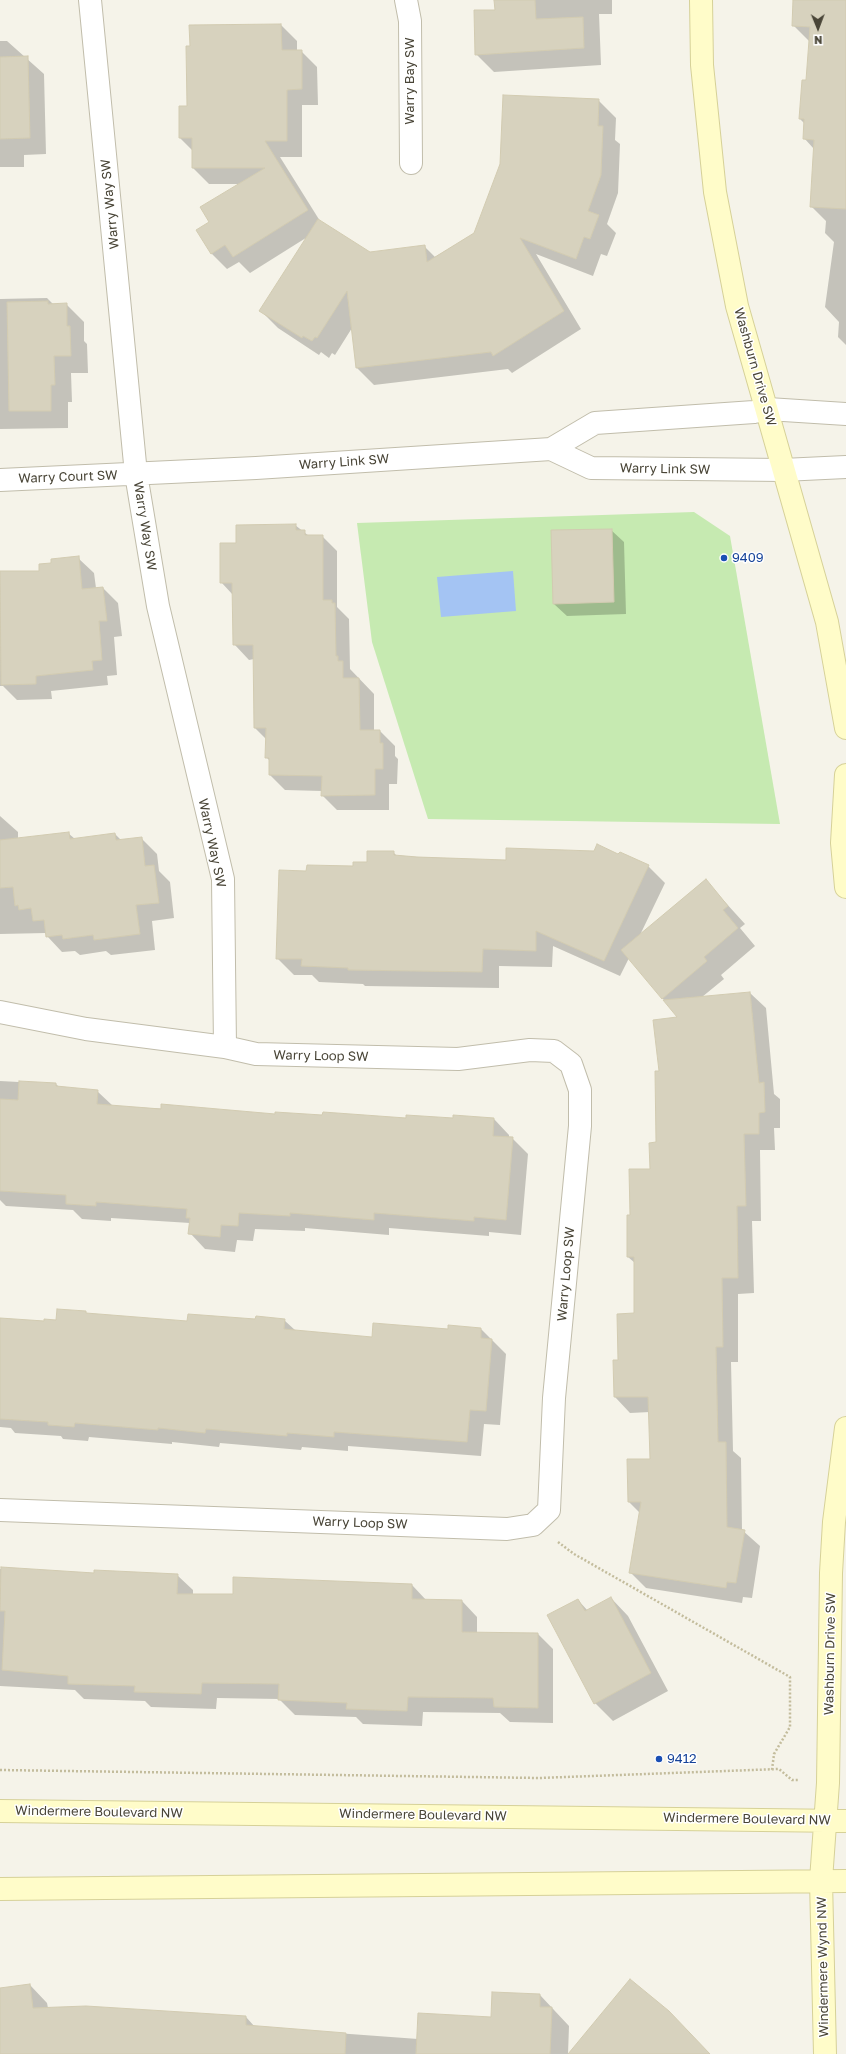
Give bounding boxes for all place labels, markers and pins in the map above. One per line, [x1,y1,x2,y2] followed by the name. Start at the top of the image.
[732,550,764,566] place label: 9409
[719,553,729,563] marker: 9409
[667,1751,697,1767] place label: 9412
[654,1754,664,1764] marker: 9412

